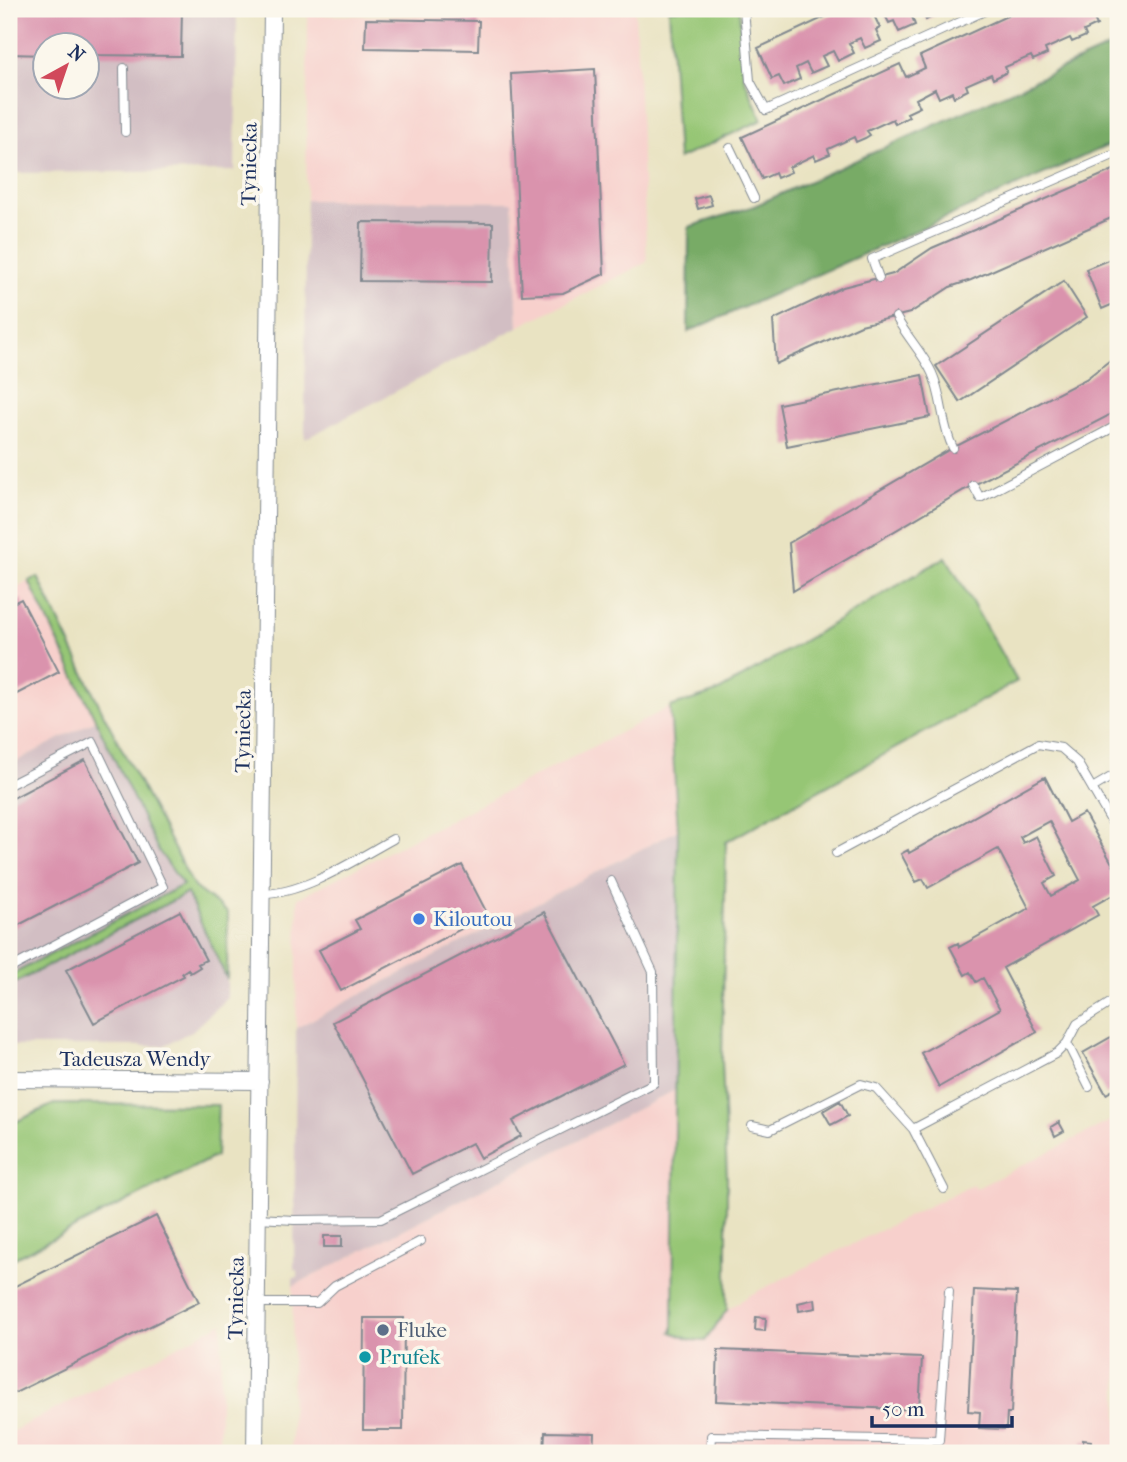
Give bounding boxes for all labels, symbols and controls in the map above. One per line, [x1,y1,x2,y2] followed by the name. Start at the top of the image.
[32,32,102,102] north arrow
[64,41,89,67] text: N
[236,122,262,206] street label: Tyniecka
[230,689,256,773] street label: Tyniecka
[433,907,512,931] place label: Kiloutou
[411,911,427,927] marker: Kiloutou
[59,1047,211,1071] street label: Tadeusza Wendy
[223,1256,249,1340] street label: Tyniecka
[397,1318,447,1342] place label: Fluke
[375,1322,391,1338] marker: Fluke
[379,1345,440,1369] place label: Prufek
[357,1349,373,1365] marker: Prufek
[872,1385,1012,1429] scale bar
[882,1397,925,1421] text: 50 m

